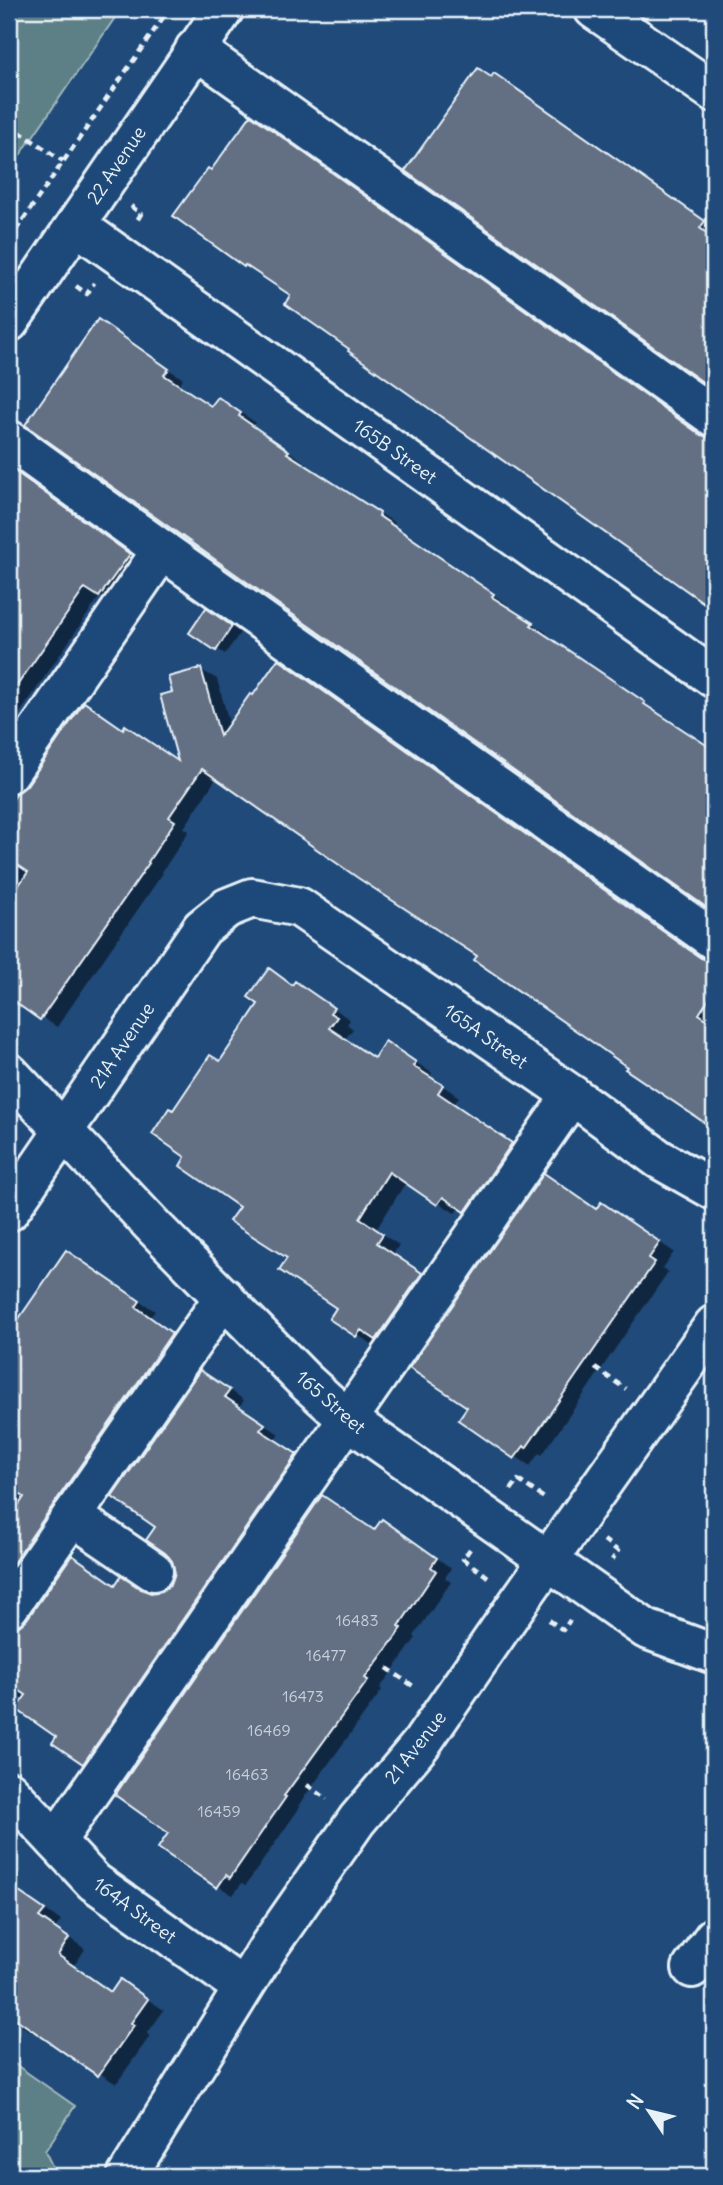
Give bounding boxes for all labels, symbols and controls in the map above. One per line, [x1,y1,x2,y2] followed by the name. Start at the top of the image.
[81,121,151,209] street label: 22 Avenue
[348,413,442,489] street label: 165B Street
[85,998,159,1092] street label: 21A Avenue
[439,998,533,1074] street label: 165A Street
[291,1365,371,1439] street label: 165 Street
[335,1610,379,1630] house number: 16483
[306,1645,346,1665] house number: 16477
[282,1686,324,1706] house number: 16473
[379,1706,451,1788] street label: 21 Avenue
[247,1720,291,1740] house number: 16469
[225,1764,269,1784] house number: 16463
[197,1801,241,1821] house number: 16459
[89,1872,181,1948] street label: 164A Street
[614,2076,684,2146] north arrow
[621,2089,649,2114] text: N

